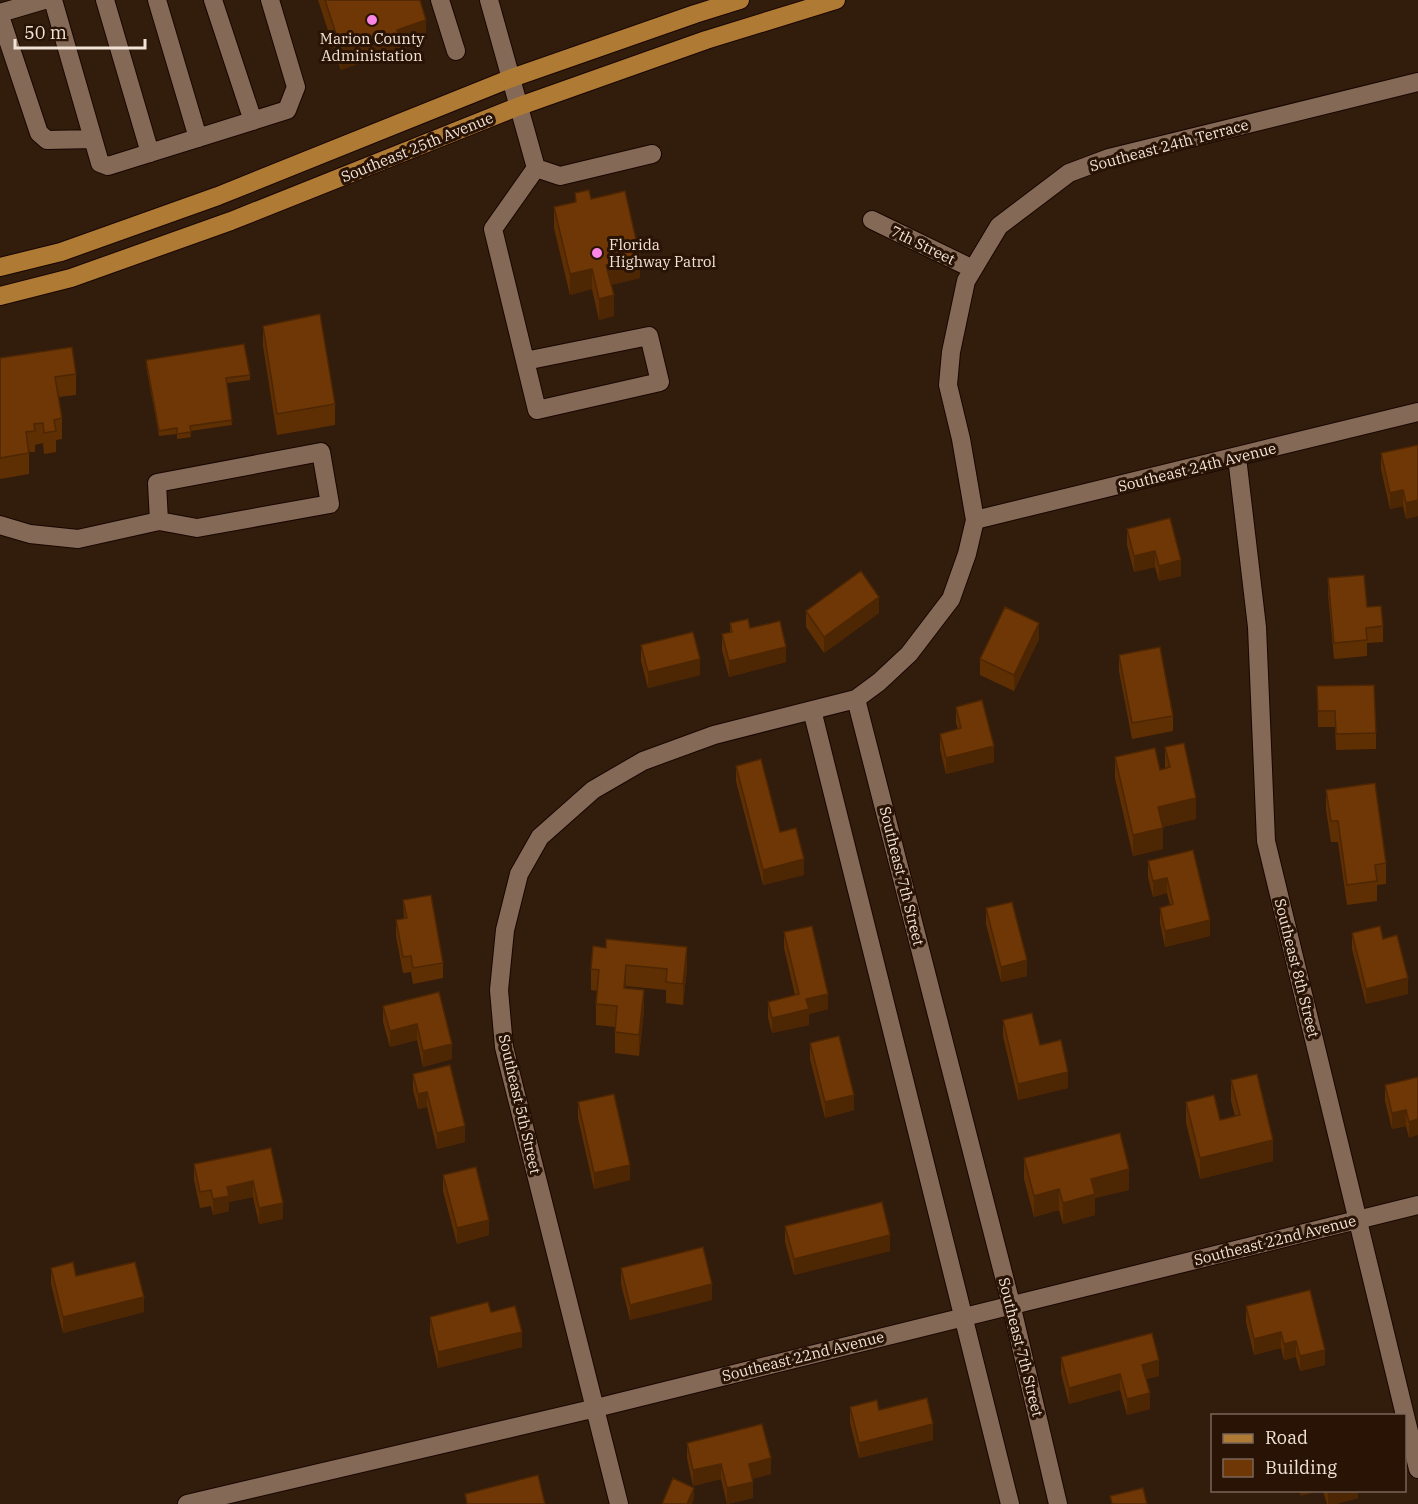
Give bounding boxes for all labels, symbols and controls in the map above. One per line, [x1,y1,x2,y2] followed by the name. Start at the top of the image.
[15,12,146,50] scale bar
[365,13,379,27] marker: Marion County Administation
[24,21,67,44] text: 50 m
[320,29,424,65] place label: Marion County Administation
[338,108,496,186] street label: Southeast 25th Avenue
[1087,115,1251,175] street label: Southeast 24th Terrace
[888,221,958,269] street label: 7th Street
[609,235,716,271] place label: Florida Highway Patrol
[590,246,604,260] marker: Florida Highway Patrol
[1116,438,1278,496] street label: Southeast 24th Avenue
[875,804,929,948] street label: Southeast 7th Street
[1270,896,1324,1040] street label: Southeast 8th Street
[495,1032,545,1176] street label: Southeast 5th Street
[1192,1211,1358,1269] street label: Southeast 22nd Avenue
[994,1275,1048,1419] street label: Southeast 7th Street
[720,1327,886,1385] street label: Southeast 22nd Avenue
[1211,1414,1406,1492] legend
[1265,1426,1308,1449] text: Road
[1265,1456,1337,1479] text: Building

